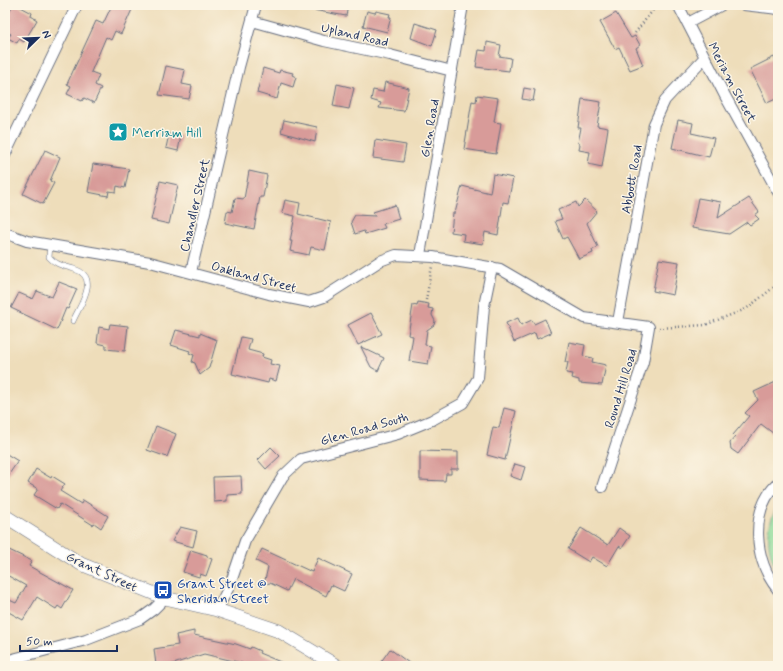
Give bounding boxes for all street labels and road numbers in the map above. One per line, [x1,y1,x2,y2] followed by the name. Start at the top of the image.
[319,19,390,51] street label: Upland Road
[703,39,760,126] street label: Meriam Street
[417,98,444,159] street label: Glen Road
[618,143,647,215] street label: Abbott Road
[176,157,215,254] street label: Chandler Street
[209,258,298,297] street label: Oakland Street
[601,347,642,430] street label: Round Hill Road
[318,409,410,450] street label: Glen Road South
[63,548,140,596] street label: Grant Street

